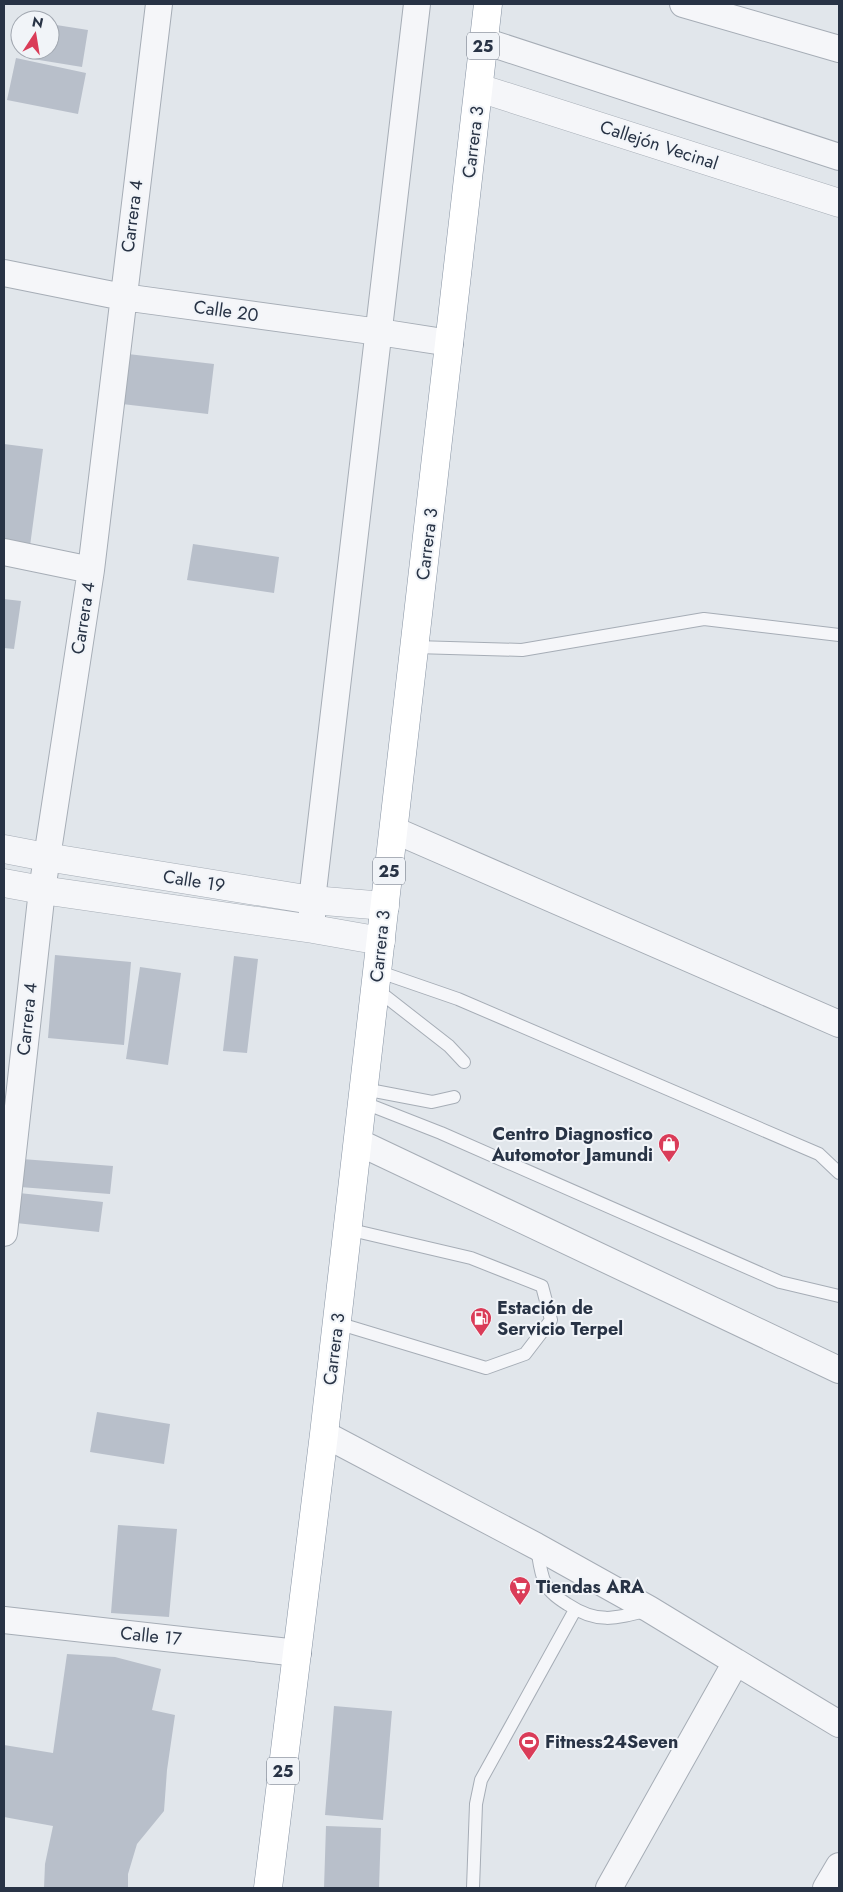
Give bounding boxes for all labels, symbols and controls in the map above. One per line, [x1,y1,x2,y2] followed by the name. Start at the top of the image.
[10,10,60,60] north arrow
[30,11,45,33] text: N
[467,32,499,59] road number: 25
[456,104,490,180] street label: Carrera 3
[597,114,721,176] street label: Callejón Vecinal
[115,178,149,254] street label: Carrera 4
[192,294,260,328] street label: Calle 20
[410,506,444,582] street label: Carrera 3
[64,580,102,656] street label: Carrera 4
[373,858,405,884] road number: 25
[161,863,227,899] street label: Calle 19
[363,908,397,983] street label: Carrera 3
[10,981,44,1057] street label: Carrera 4
[491,1121,653,1168] place label: Centro Diagnostico Automotor Jamundi
[657,1132,681,1163] shop icon: Centro Diagnostico Automotor Jamundi
[497,1295,623,1342] place label: Estación de Servicio Terpel
[469,1306,493,1337] fuel station icon: Estación de Servicio Terpel
[317,1311,351,1387] street label: Carrera 3
[536,1574,645,1600] place label: Tiendas ARA
[508,1575,532,1606] supermarket icon: Tiendas ARA
[119,1620,183,1652] street label: Calle 17
[545,1729,678,1755] place label: Fitness24Seven
[517,1730,541,1761] sports icon: Fitness24Seven
[267,1758,299,1784] road number: 25

